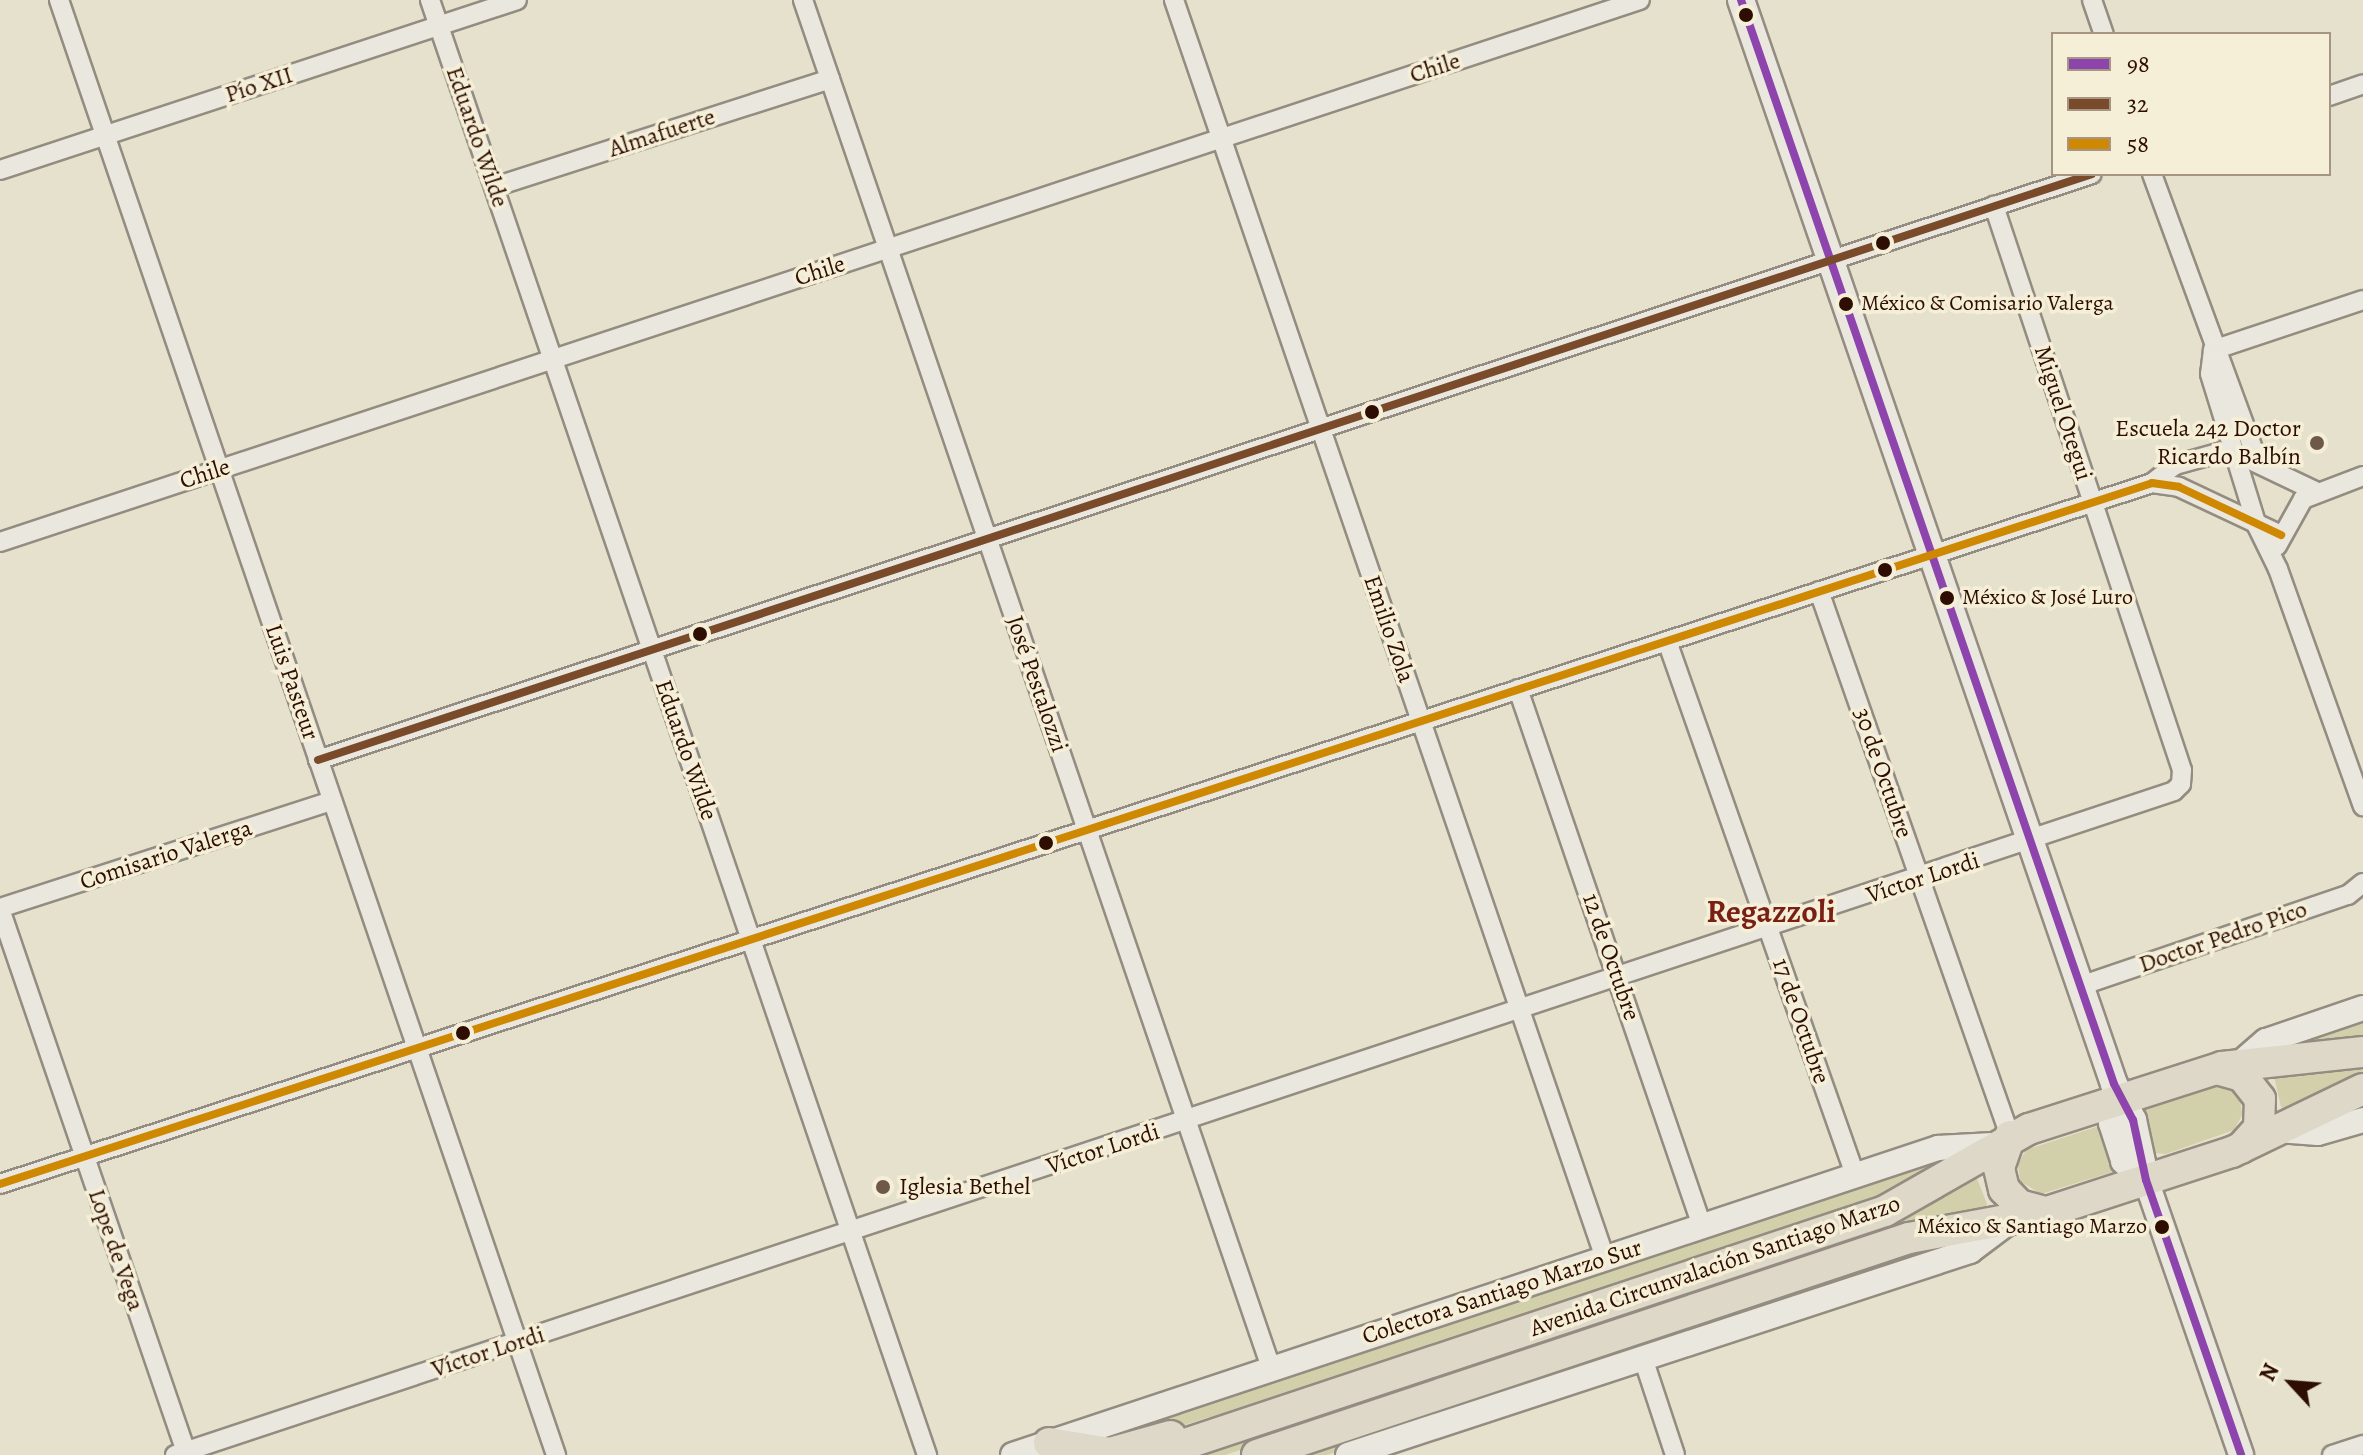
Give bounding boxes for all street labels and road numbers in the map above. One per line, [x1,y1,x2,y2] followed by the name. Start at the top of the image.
[1406,46,1464,90] street label: Chile
[221,61,297,109] street label: Pío XII
[439,63,515,211] street label: Eduardo Wilde
[605,102,719,164] street label: Almafuerte
[791,249,849,293] street label: Chile
[2028,342,2098,484] street label: Miguel Otegui
[176,452,234,496] street label: Chile
[1357,572,1421,686] street label: Emilio Zola
[1000,612,1074,756] street label: José Pestalozzi
[259,620,325,744] street label: Luis Pasteur
[648,676,724,824] street label: Eduardo Wilde
[1847,704,1919,842] street label: 30 de Octubre
[76,814,256,896] street label: Comisario Valerga
[1863,846,1983,910] street label: Víctor Lordi
[1576,890,1646,1024] street label: 12 de Octubre
[2135,895,2311,979] street label: Doctor Pedro Pico
[1766,954,1836,1088] street label: 17 de Octubre
[1043,1117,1163,1181] street label: Víctor Lordi
[82,1185,150,1315] street label: Lope de Vega
[1526,1189,1904,1343] street label: Avenida Circunvalación Santiago Marzo
[1359,1233,1645,1351] street label: Colectora Santiago Marzo Sur
[428,1320,548,1384] street label: Víctor Lordi

